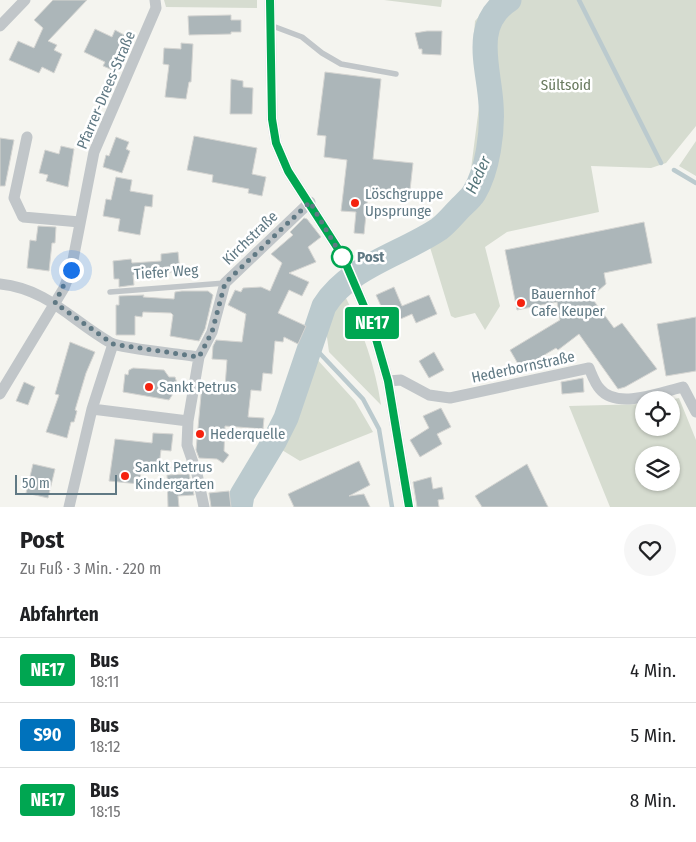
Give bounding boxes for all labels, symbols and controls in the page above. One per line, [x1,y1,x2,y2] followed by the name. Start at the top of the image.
[73,28,139,152] street label: Pfarrer-Drees-Straße
[541,76,591,94] park label: Sültsoid
[461,153,495,197] water label: Heder
[365,185,443,220] place label: Löschgruppe Upsprunge
[349,197,361,209] marker: Löschgruppe Upsprunge
[219,207,281,269] street label: Kirchstraße
[331,246,353,268] marker: Post
[357,248,385,266] place label: Post
[59,258,84,283] your location
[133,261,199,283] street label: Tiefer Weg
[531,285,606,320] place label: Bauernhof Cafe Keuper
[515,297,527,309] marker: Bauernhof Cafe Keuper
[337,307,407,339] line badge: NE17
[355,312,389,334] text: NE17
[470,347,576,387] street label: Hederbornstraße
[159,378,236,396] place label: Sankt Petrus
[143,381,155,393] marker: Sankt Petrus
[635,391,680,491] map controls
[635,391,680,436] button: locate
[210,425,285,443] place label: Hederquelle
[194,428,206,440] marker: Hederquelle
[635,446,680,491] button: layers
[135,458,214,493] place label: Sankt Petrus Kindergarten
[119,470,131,482] marker: Sankt Petrus Kindergarten
[15,472,118,495] scale bar
[22,475,50,492] text: 50 m
[624,524,676,576] button: heart
[20,526,64,554] text: Post
[20,559,161,578] text: Zu Fuß · 3 Min. · 220 m
[20,603,99,626] text: Abfahrten
[90,649,119,672] text: Bus
[30,659,65,681] text: NE17
[630,659,676,682] text: 4 Min.
[90,672,119,691] text: 18:11
[90,714,119,737] text: Bus
[33,724,62,746] text: S90
[630,724,676,747] text: 5 Min.
[90,737,120,756] text: 18:12
[90,779,119,802] text: Bus
[30,789,65,811] text: NE17
[630,789,676,812] text: 8 Min.
[90,802,121,821] text: 18:15

